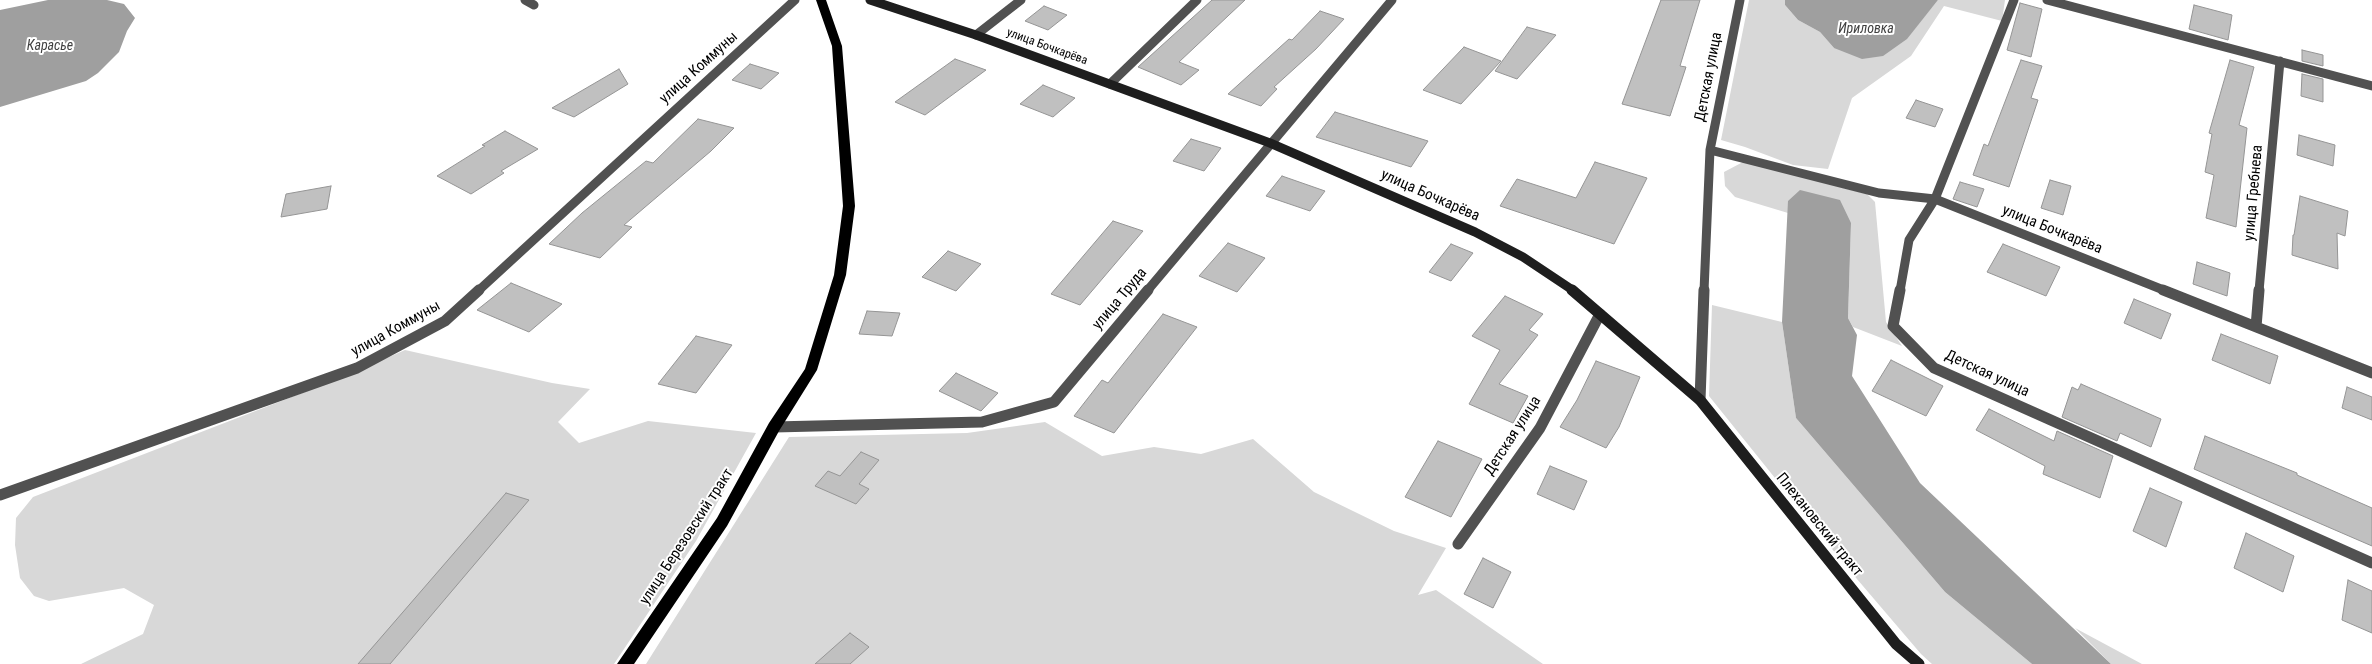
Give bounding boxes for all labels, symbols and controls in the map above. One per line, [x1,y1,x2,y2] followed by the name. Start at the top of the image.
[1838,21,1894,37] water label: Ириловка
[1005,26,1089,68] street label: улица Бочкарёва
[656,28,742,108] street label: улица Коммуны
[1691,31,1727,123] street label: Детская улица
[27,38,73,54] water label: Карасье
[2241,144,2267,242] street label: улица Гребнева
[1378,166,1482,226] street label: улица Бочкарёва
[1999,202,2105,258] street label: улица Бочкарёва
[1089,264,1151,334] street label: улица Труда
[348,297,444,361] street label: улица Коммуны
[1942,347,2032,401] street label: Детская улица
[1481,393,1545,479] street label: Детская улица
[636,466,738,608] street label: улица Березовский тракт
[1772,470,1866,580] street label: Плехановский тракт

